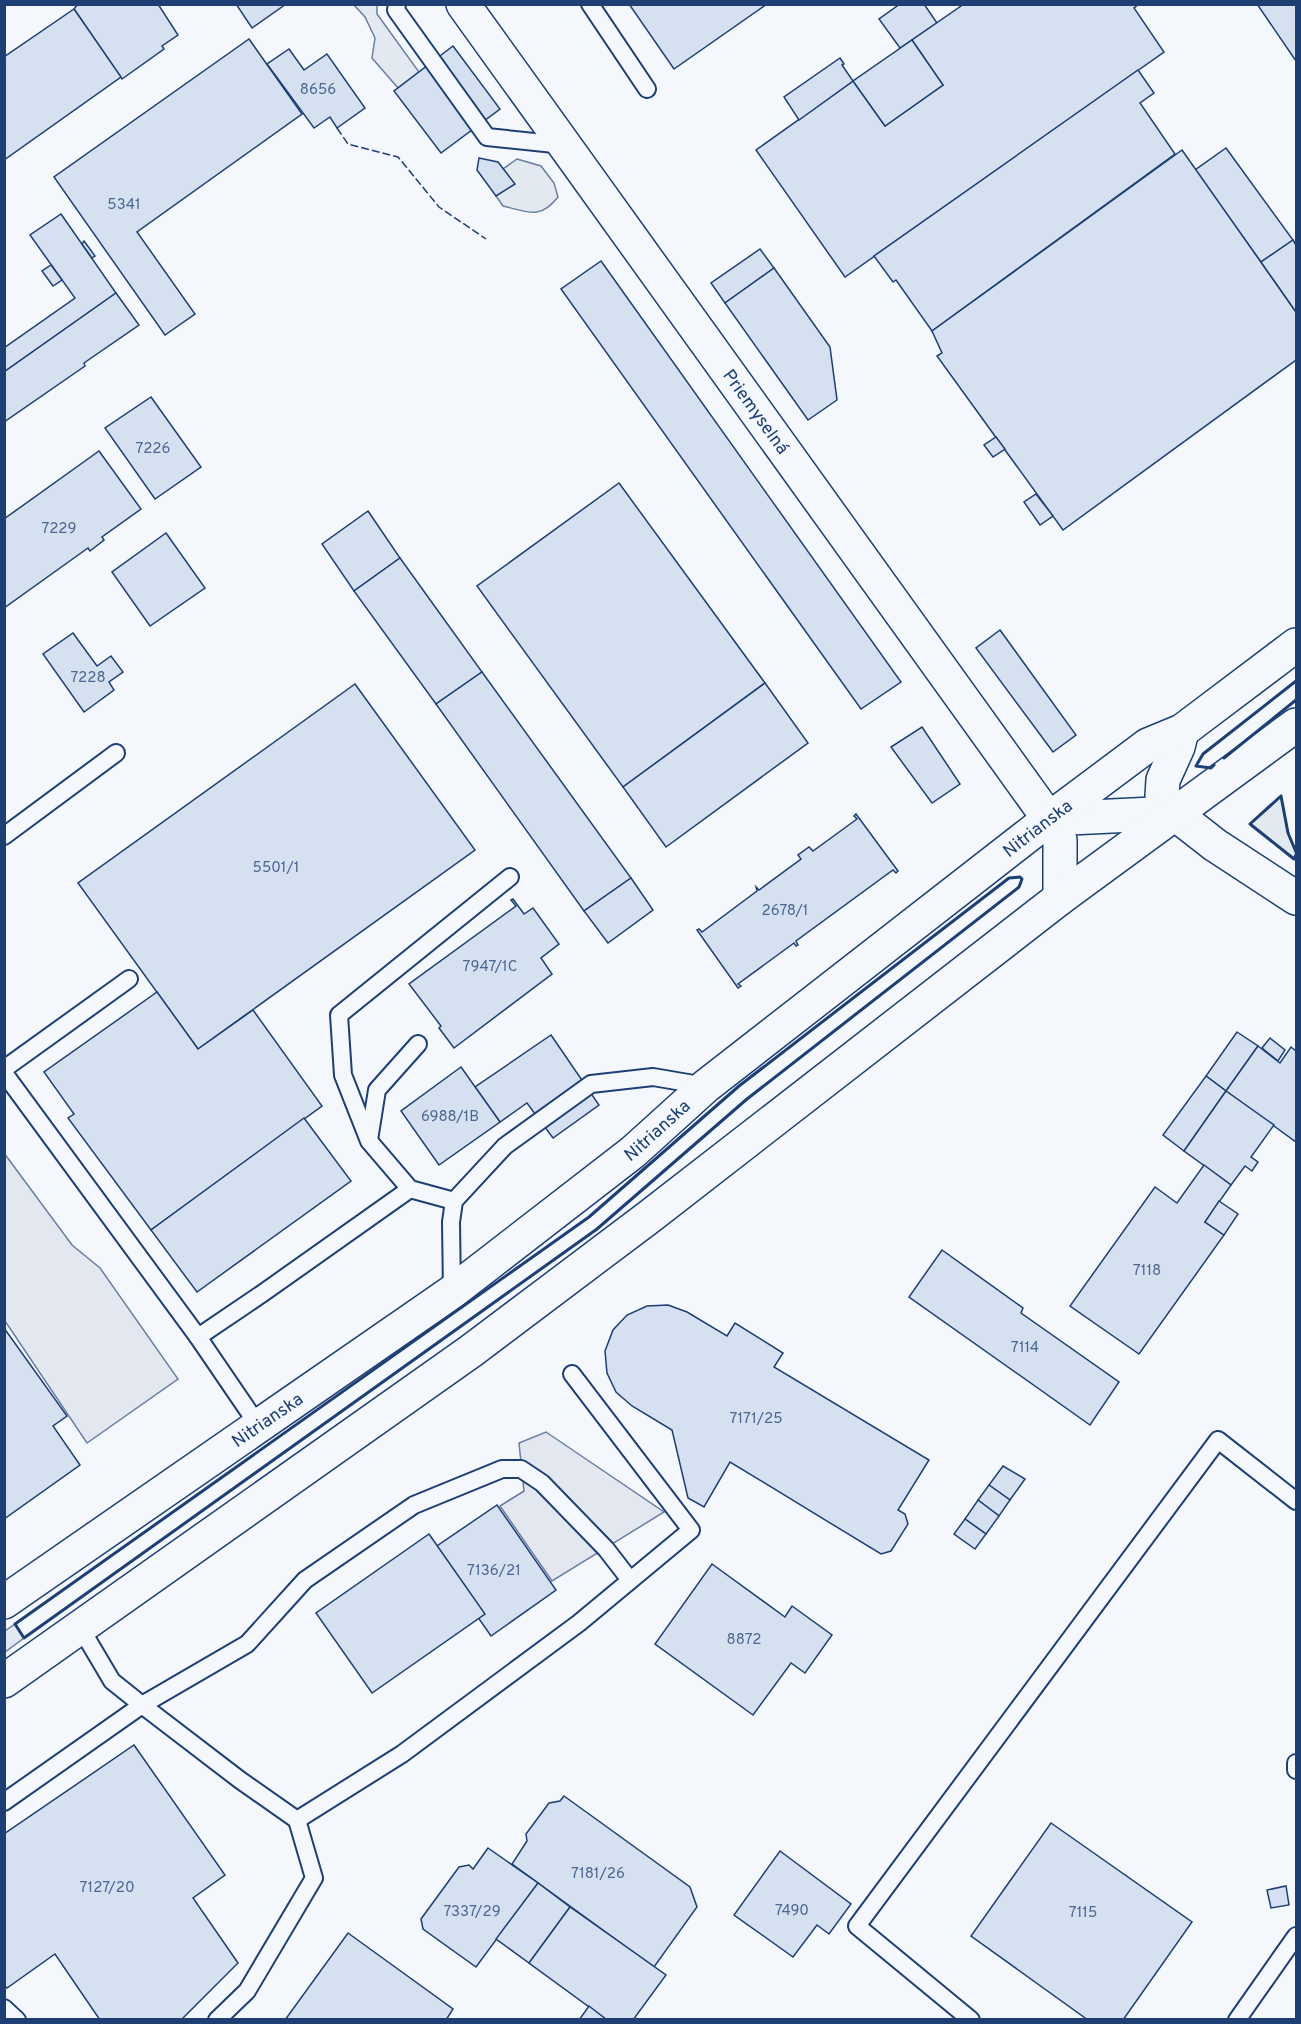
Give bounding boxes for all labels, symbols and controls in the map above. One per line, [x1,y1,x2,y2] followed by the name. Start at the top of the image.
[300,81,336,100] house number: 8656
[107,196,141,215] house number: 5341
[716,365,793,460] street label: Priemyselná
[136,440,171,459] house number: 7226
[42,520,76,539] house number: 7229
[70,669,106,688] house number: 7228
[999,795,1078,863] street label: Nitrianska
[253,859,299,878] house number: 5501/1
[762,902,808,921] house number: 2678/1
[463,958,517,977] house number: 7947/1C
[620,1095,696,1167] street label: Nitrianska
[421,1108,479,1127] house number: 6988/1B
[1133,1262,1161,1281] house number: 7118
[1011,1339,1039,1358] house number: 7114
[228,1388,308,1454] street label: Nitrianska
[729,1410,783,1429] house number: 7171/25
[467,1562,521,1581] house number: 7136/21
[727,1631,761,1650] house number: 8872
[571,1865,625,1884] house number: 7181/26
[79,1879,135,1898] house number: 7127/20
[775,1902,809,1921] house number: 7490
[443,1903,501,1922] house number: 7337/29
[1069,1904,1097,1923] house number: 7115

